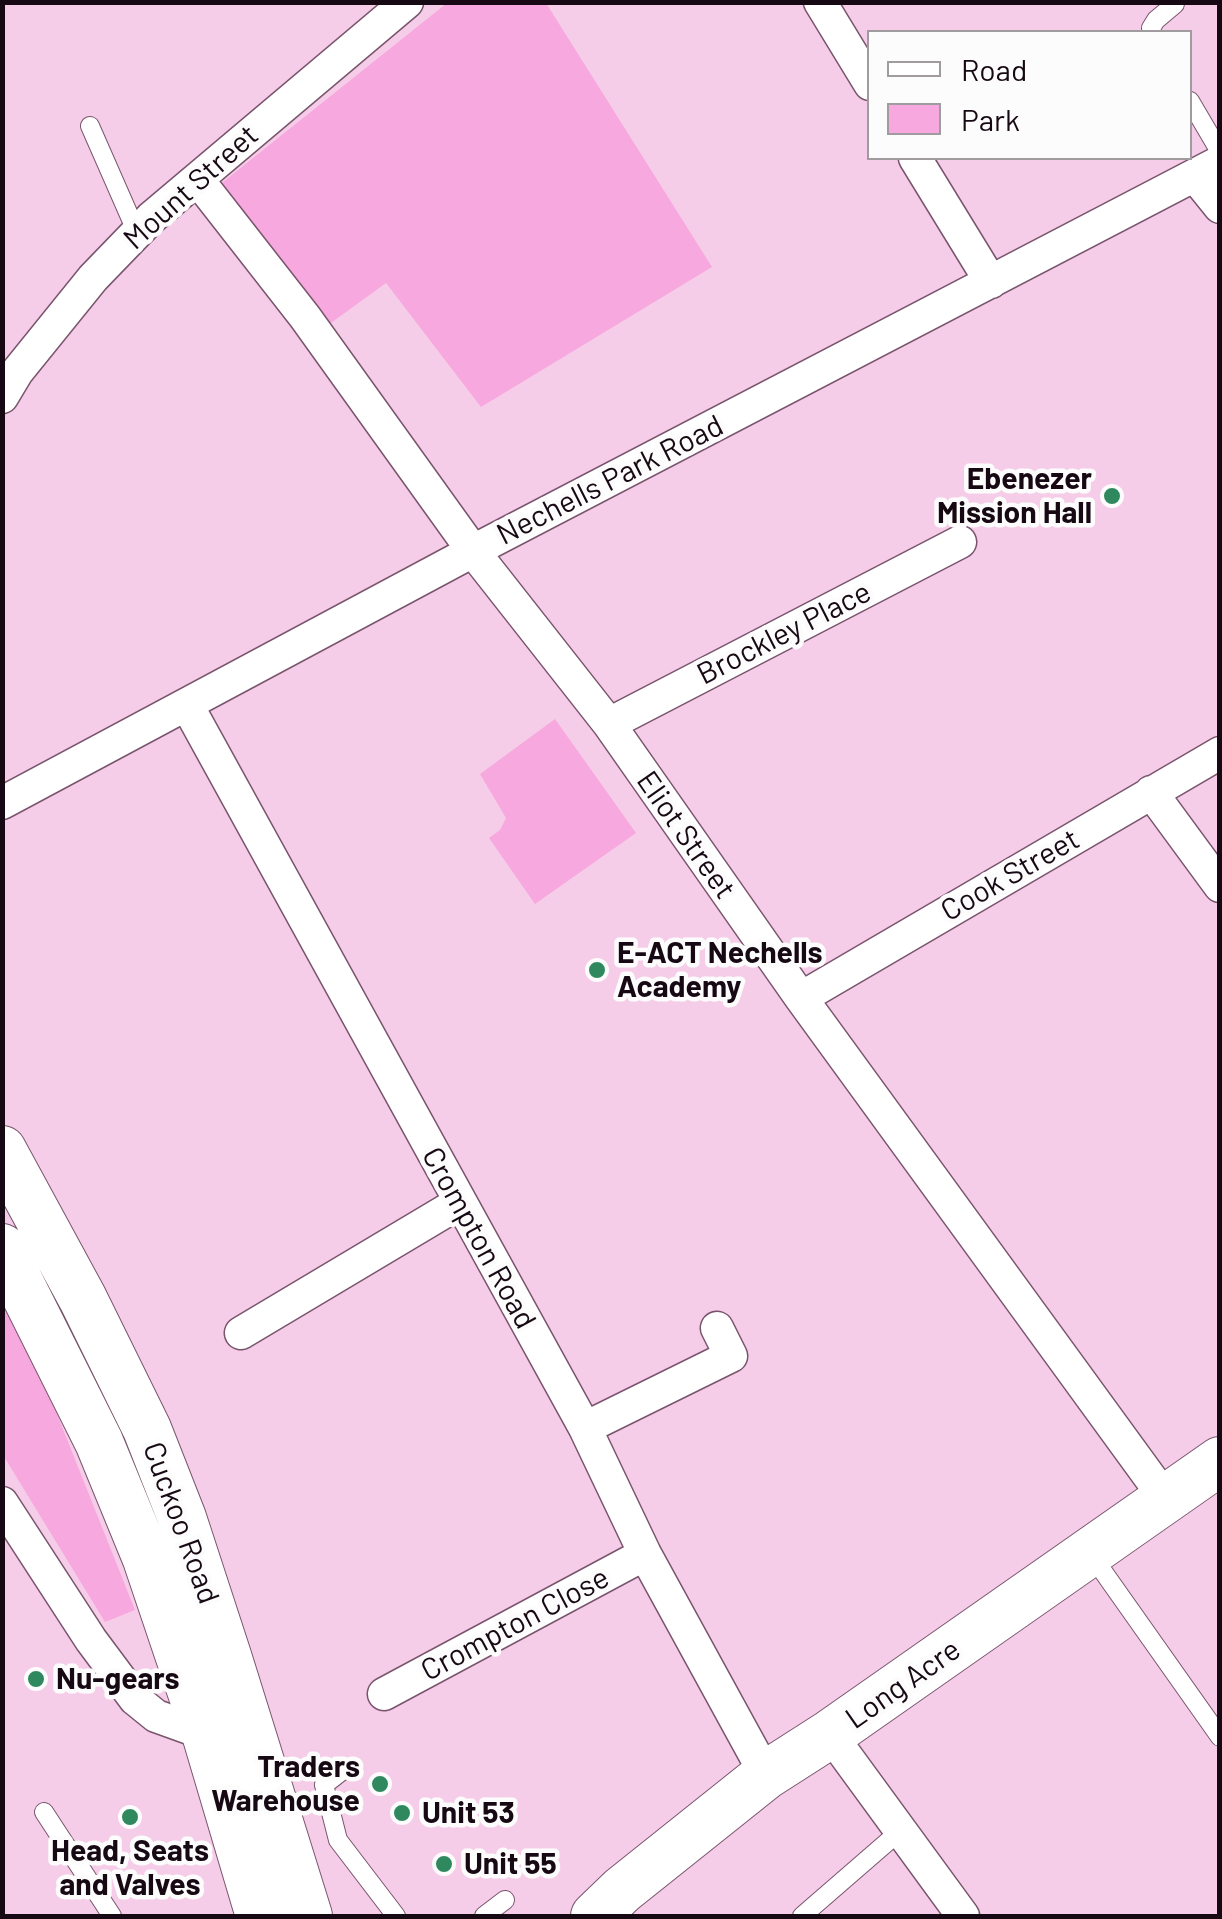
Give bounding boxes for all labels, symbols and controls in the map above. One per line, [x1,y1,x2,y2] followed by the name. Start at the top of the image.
[867,30,1192,160] legend
[961,51,1027,87] text: Road
[961,101,1020,137] text: Park
[116,117,266,257] street label: Mount Street
[491,407,729,553] street label: Nechells Park Road
[937,461,1092,532] place label: Ebenezer Mission Hall
[1101,485,1123,507] marker: Ebenezer Mission Hall
[691,574,877,692] street label: Brockley Place
[629,764,743,906] street label: Eliot Street
[934,821,1086,929] street label: Cook Street
[617,935,823,1006] place label: E-ACT Nechells Academy
[586,959,608,981] marker: E-ACT Nechells Academy
[414,1141,544,1335] street label: Crompton Road
[135,1437,227,1609] street label: Cuckoo Road
[415,1559,615,1689] street label: Crompton Close
[839,1631,967,1737] street label: Long Acre
[56,1661,180,1697] place label: Nu-gears
[25,1668,47,1690] marker: Nu-gears
[211,1749,360,1820] place label: Traders Warehouse
[369,1773,391,1795] marker: Traders Warehouse
[422,1795,515,1831] place label: Unit 53
[391,1802,413,1824] marker: Unit 53
[119,1806,141,1828] marker: Head, Seats and Valves
[51,1833,209,1904] place label: Head, Seats and Valves
[464,1846,557,1882] place label: Unit 55
[433,1853,455,1875] marker: Unit 55

